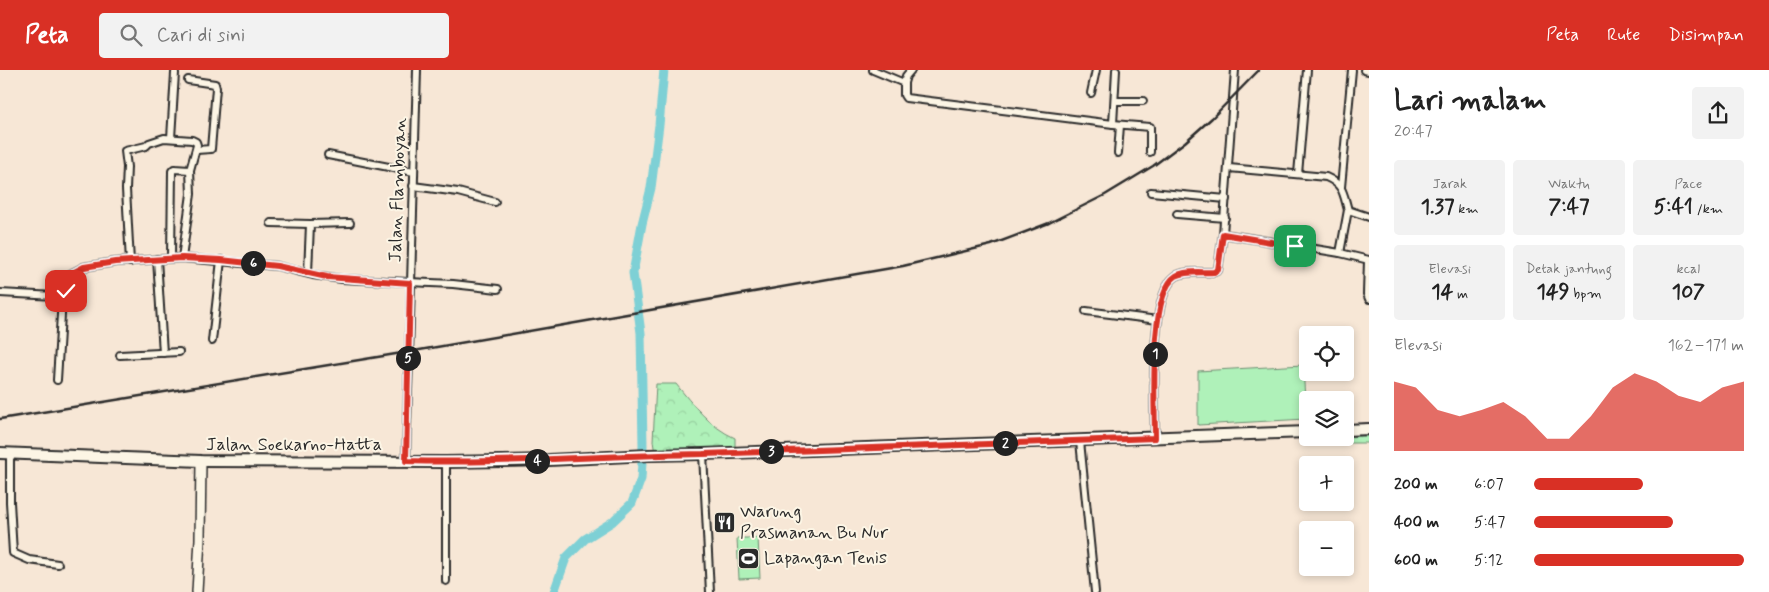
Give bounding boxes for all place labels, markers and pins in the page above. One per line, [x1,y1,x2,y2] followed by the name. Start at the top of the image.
[1274,225,1316,267] pin
[240,250,266,276] pin: 6
[45,270,87,312] pin
[1142,342,1168,366] pin: 1
[396,346,420,370] pin: 5
[992,430,1018,456] pin: 2
[758,438,784,464] pin: 3
[524,448,550,474] pin: 4
[740,500,889,545] place label: Warung Prasmanan Bu Nur
[712,510,736,534] restaurant icon: Warung Prasmanan Bu Nur
[736,546,760,570] sports icon: Lapangan Tenis
[764,546,887,570] place label: Lapangan Tenis

